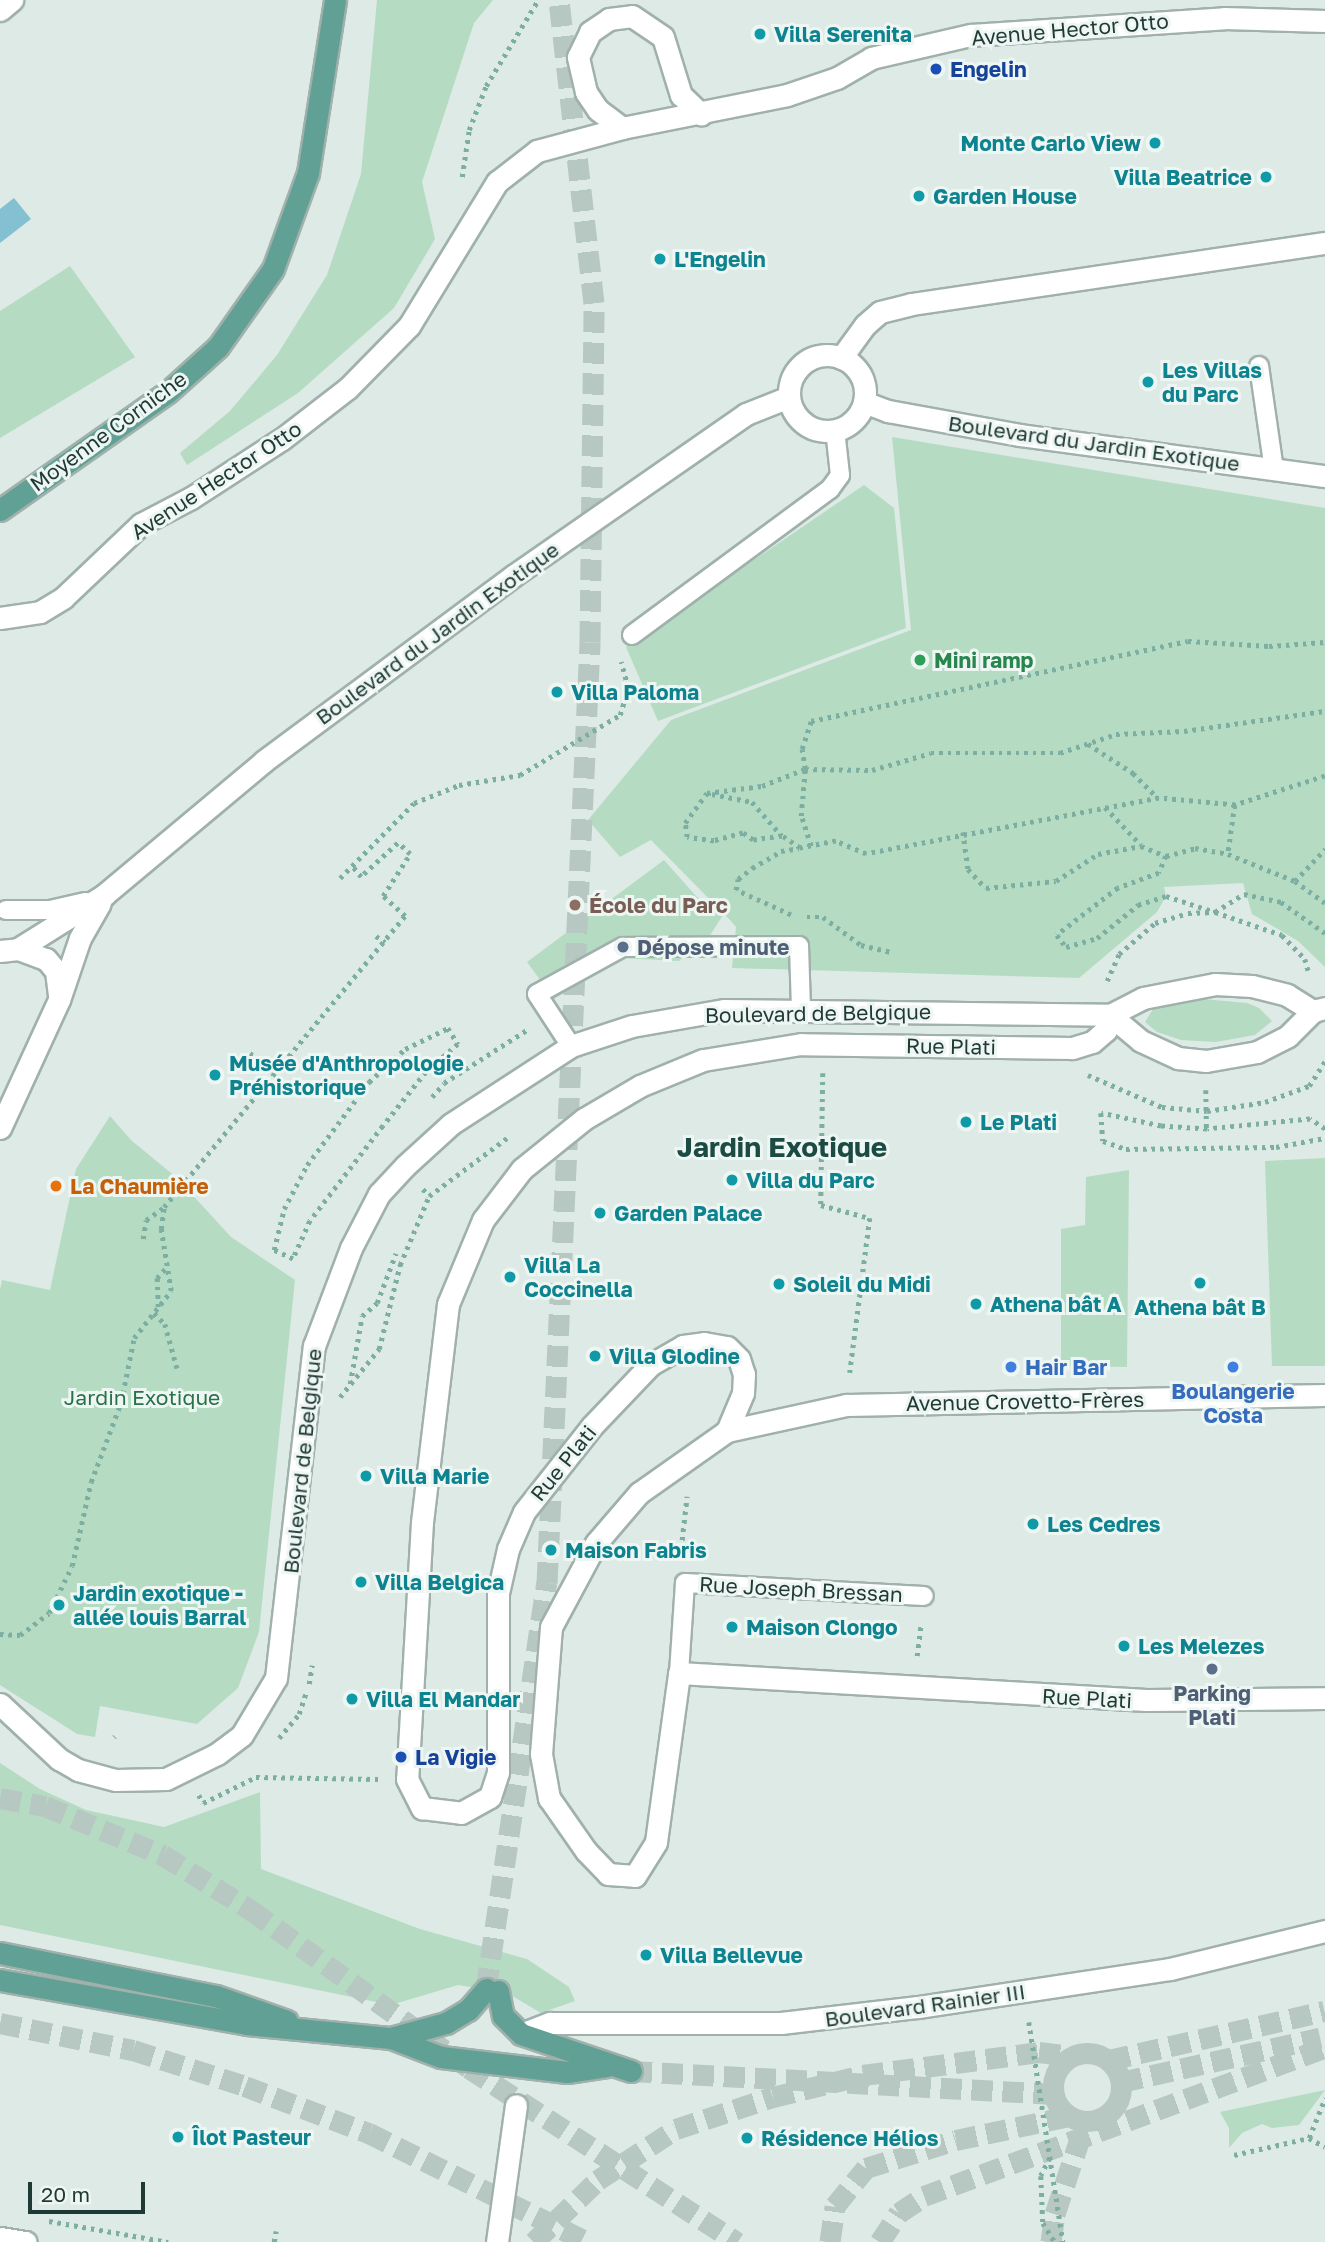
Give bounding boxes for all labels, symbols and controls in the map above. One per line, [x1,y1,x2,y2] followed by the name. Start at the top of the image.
[970,8,1170,50] street label: Avenue Hector Otto
[774,21,912,47] place label: Villa Serenita
[752,26,768,42] marker: Villa Serenita
[950,56,1027,82] place label: Engelin
[928,61,944,77] marker: Engelin
[961,130,1141,156] place label: Monte Carlo View
[1147,135,1163,151] marker: Monte Carlo View
[1114,164,1252,190] place label: Villa Beatrice
[1258,169,1274,185] marker: Villa Beatrice
[933,183,1077,209] place label: Garden House
[911,188,927,204] marker: Garden House
[674,246,766,272] place label: L'Engelin
[652,251,668,267] marker: L'Engelin
[1162,357,1262,407] place label: Les Villas du Parc
[25,366,191,496] street label: Moyenne Corniche
[1140,374,1156,390] marker: Les Villas du Parc
[947,410,1241,476] street label: Boulevard du Jardin Exotique
[126,415,306,545] street label: Avenue Hector Otto
[311,536,563,730] street label: Boulevard du Jardin Exotique
[934,647,1034,673] place label: Mini ramp
[912,652,928,668] marker: Mini ramp
[571,679,699,705] place label: Villa Paloma
[549,684,565,700] marker: Villa Paloma
[589,892,728,918] place label: École du Parc
[567,897,583,913] marker: École du Parc
[637,934,789,960] place label: Dépose minute
[615,939,631,955] marker: Dépose minute
[705,998,931,1028] street label: Boulevard de Belgique
[906,1033,996,1059] street label: Rue Plati
[229,1050,464,1100] place label: Musée d'Anthropologie Préhistorique
[207,1067,223,1083] marker: Musée d'Anthropologie Préhistorique
[980,1109,1057,1135] place label: Le Plati
[958,1114,974,1130] marker: Le Plati
[677,1130,887,1164] district label: Jardin Exotique
[746,1167,875,1193] place label: Villa du Parc
[724,1172,740,1188] marker: Villa du Parc
[70,1173,209,1199] place label: La Chaumière
[48,1178,64,1194] marker: La Chaumière
[614,1200,762,1226] place label: Garden Palace
[592,1205,608,1221] marker: Garden Palace
[524,1252,633,1302] place label: Villa La Coccinella
[502,1269,518,1285] marker: Villa La Coccinella
[793,1271,931,1297] place label: Soleil du Midi
[1192,1275,1208,1291] marker: Athena bât B
[771,1276,787,1292] marker: Soleil du Midi
[990,1291,1122,1317] place label: Athena bât A
[1134,1294,1266,1320] place label: Athena bât B
[968,1296,984,1312] marker: Athena bât A
[609,1343,740,1369] place label: Villa Glodine
[278,1347,326,1575] street label: Boulevard de Belgique
[587,1348,603,1364] marker: Villa Glodine
[1025,1354,1108,1380] place label: Hair Bar
[1003,1359,1019,1375] marker: Hair Bar
[1225,1359,1241,1375] marker: Boulangerie Costa
[1171,1378,1295,1428] place label: Boulangerie Costa
[64,1384,220,1410] park label: Jardin Exotique
[906,1386,1144,1416] street label: Avenue Crovetto-Frères
[525,1420,601,1506] street label: Rue Plati
[380,1463,489,1489] place label: Villa Marie
[358,1468,374,1484] marker: Villa Marie
[1047,1511,1161,1537] place label: Les Cedres
[1025,1516,1041,1532] marker: Les Cedres
[565,1537,707,1563] place label: Maison Fabris
[543,1542,559,1558] marker: Maison Fabris
[375,1569,504,1595] place label: Villa Belgica
[699,1571,903,1607] street label: Rue Joseph Bressan
[353,1574,369,1590] marker: Villa Belgica
[73,1580,246,1630] place label: Jardin exotique - allée louis Barral
[51,1597,67,1613] marker: Jardin exotique - allée louis Barral
[746,1614,898,1640] place label: Maison Clongo
[724,1619,740,1635] marker: Maison Clongo
[1138,1633,1264,1659] place label: Les Melezes
[1116,1638,1132,1654] marker: Les Melezes
[1204,1661,1220,1677] marker: Parking Plati
[1173,1680,1251,1730] place label: Parking Plati
[1041,1683,1133,1713] street label: Rue Plati
[366,1686,520,1712] place label: Villa El Mandar
[344,1691,360,1707] marker: Villa El Mandar
[415,1744,496,1770] place label: La Vigie
[393,1749,409,1765] marker: La Vigie
[660,1942,803,1968] place label: Villa Bellevue
[638,1947,654,1963] marker: Villa Bellevue
[823,1978,1027,2032] street label: Boulevard Rainier III
[192,2124,311,2150] place label: Îlot Pasteur
[761,2125,938,2151] place label: Résidence Hélios
[170,2129,186,2145] marker: Îlot Pasteur
[739,2130,755,2146] marker: Résidence Hélios
[32,2168,149,2212] scale bar
[41,2181,90,2207] text: 20 m

